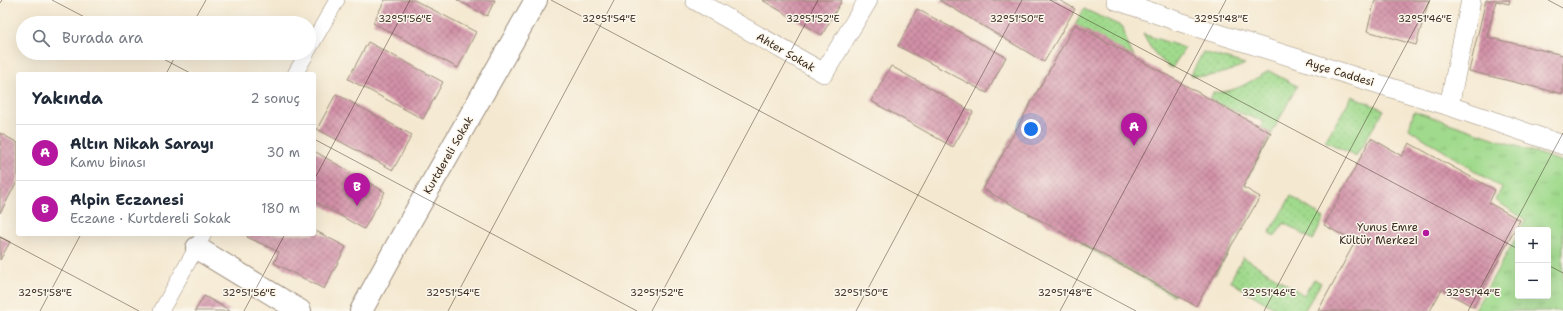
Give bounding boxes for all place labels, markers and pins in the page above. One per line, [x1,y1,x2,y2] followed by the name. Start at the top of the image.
[1121,113,1147,146] pin: A
[344,173,370,206] pin: B
[1339,220,1418,248] place label: Yunus Emre Kültür Merkezi
[1421,228,1431,238] marker: Yunus Emre Kültür Merkezi

